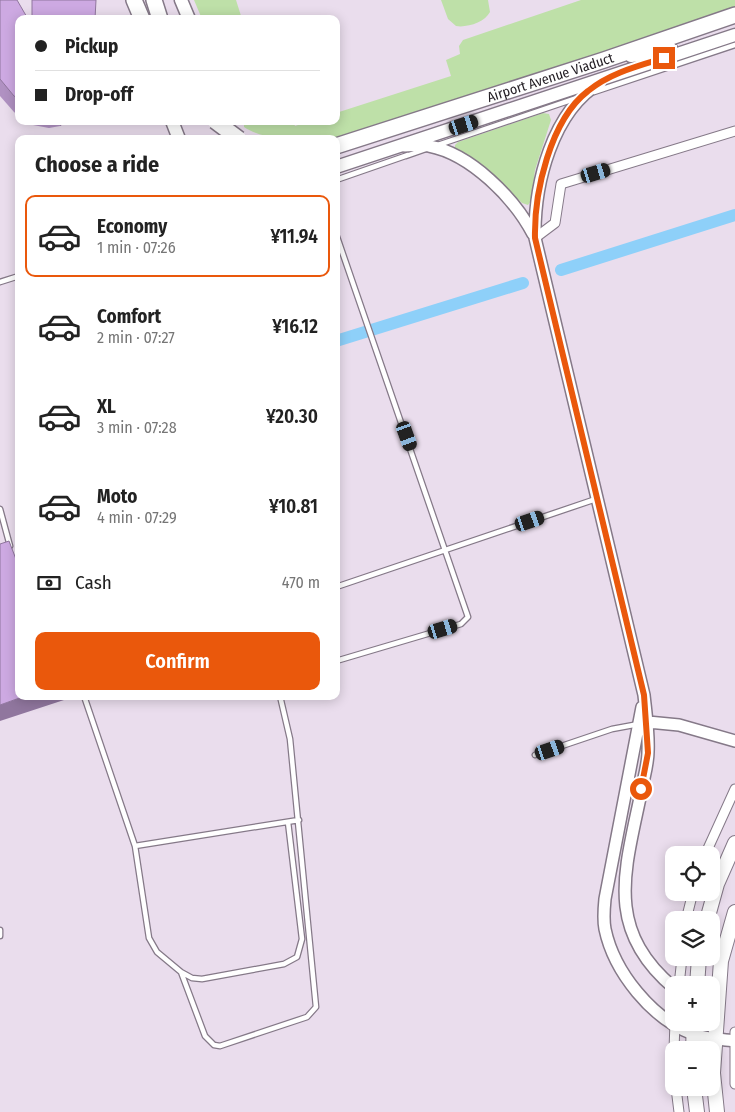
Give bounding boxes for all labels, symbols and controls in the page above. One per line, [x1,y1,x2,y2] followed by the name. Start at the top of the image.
[65,35,118,58] text: Pickup
[653,47,675,69] route end
[485,49,616,105] street label: Airport Avenue Viaduct
[65,83,133,106] text: Drop-off
[447,113,480,137] car
[35,151,159,178] text: Choose a ride
[579,161,612,185] car
[37,214,82,259] icon: car
[97,215,167,238] text: Economy
[270,225,318,248] text: ¥11.94
[97,238,176,257] text: 1 min · 07:26
[37,304,82,349] icon: car
[97,305,161,328] text: Comfort
[272,315,318,338] text: ¥16.12
[97,328,175,347] text: 2 min · 07:27
[37,394,82,439] icon: car
[97,395,116,418] text: XL
[266,405,318,428] text: ¥20.30
[97,418,177,437] text: 3 min · 07:28
[394,419,419,453] car
[37,484,82,529] icon: car
[97,485,137,508] text: Moto
[269,495,318,518] text: ¥10.81
[97,508,177,527] text: 4 min · 07:29
[513,509,546,533] car
[35,569,63,597] icon: cash
[75,571,112,594] text: Cash
[282,573,320,592] text: 470 m
[426,617,459,641] car
[35,632,320,690] button: Confirm
[533,738,566,762] car
[630,778,652,800] route start
[665,846,720,1096] map controls
[665,846,720,901] button: locate
[665,911,720,966] button: layers
[665,976,720,1031] button: +
[665,1041,720,1096] button: −

